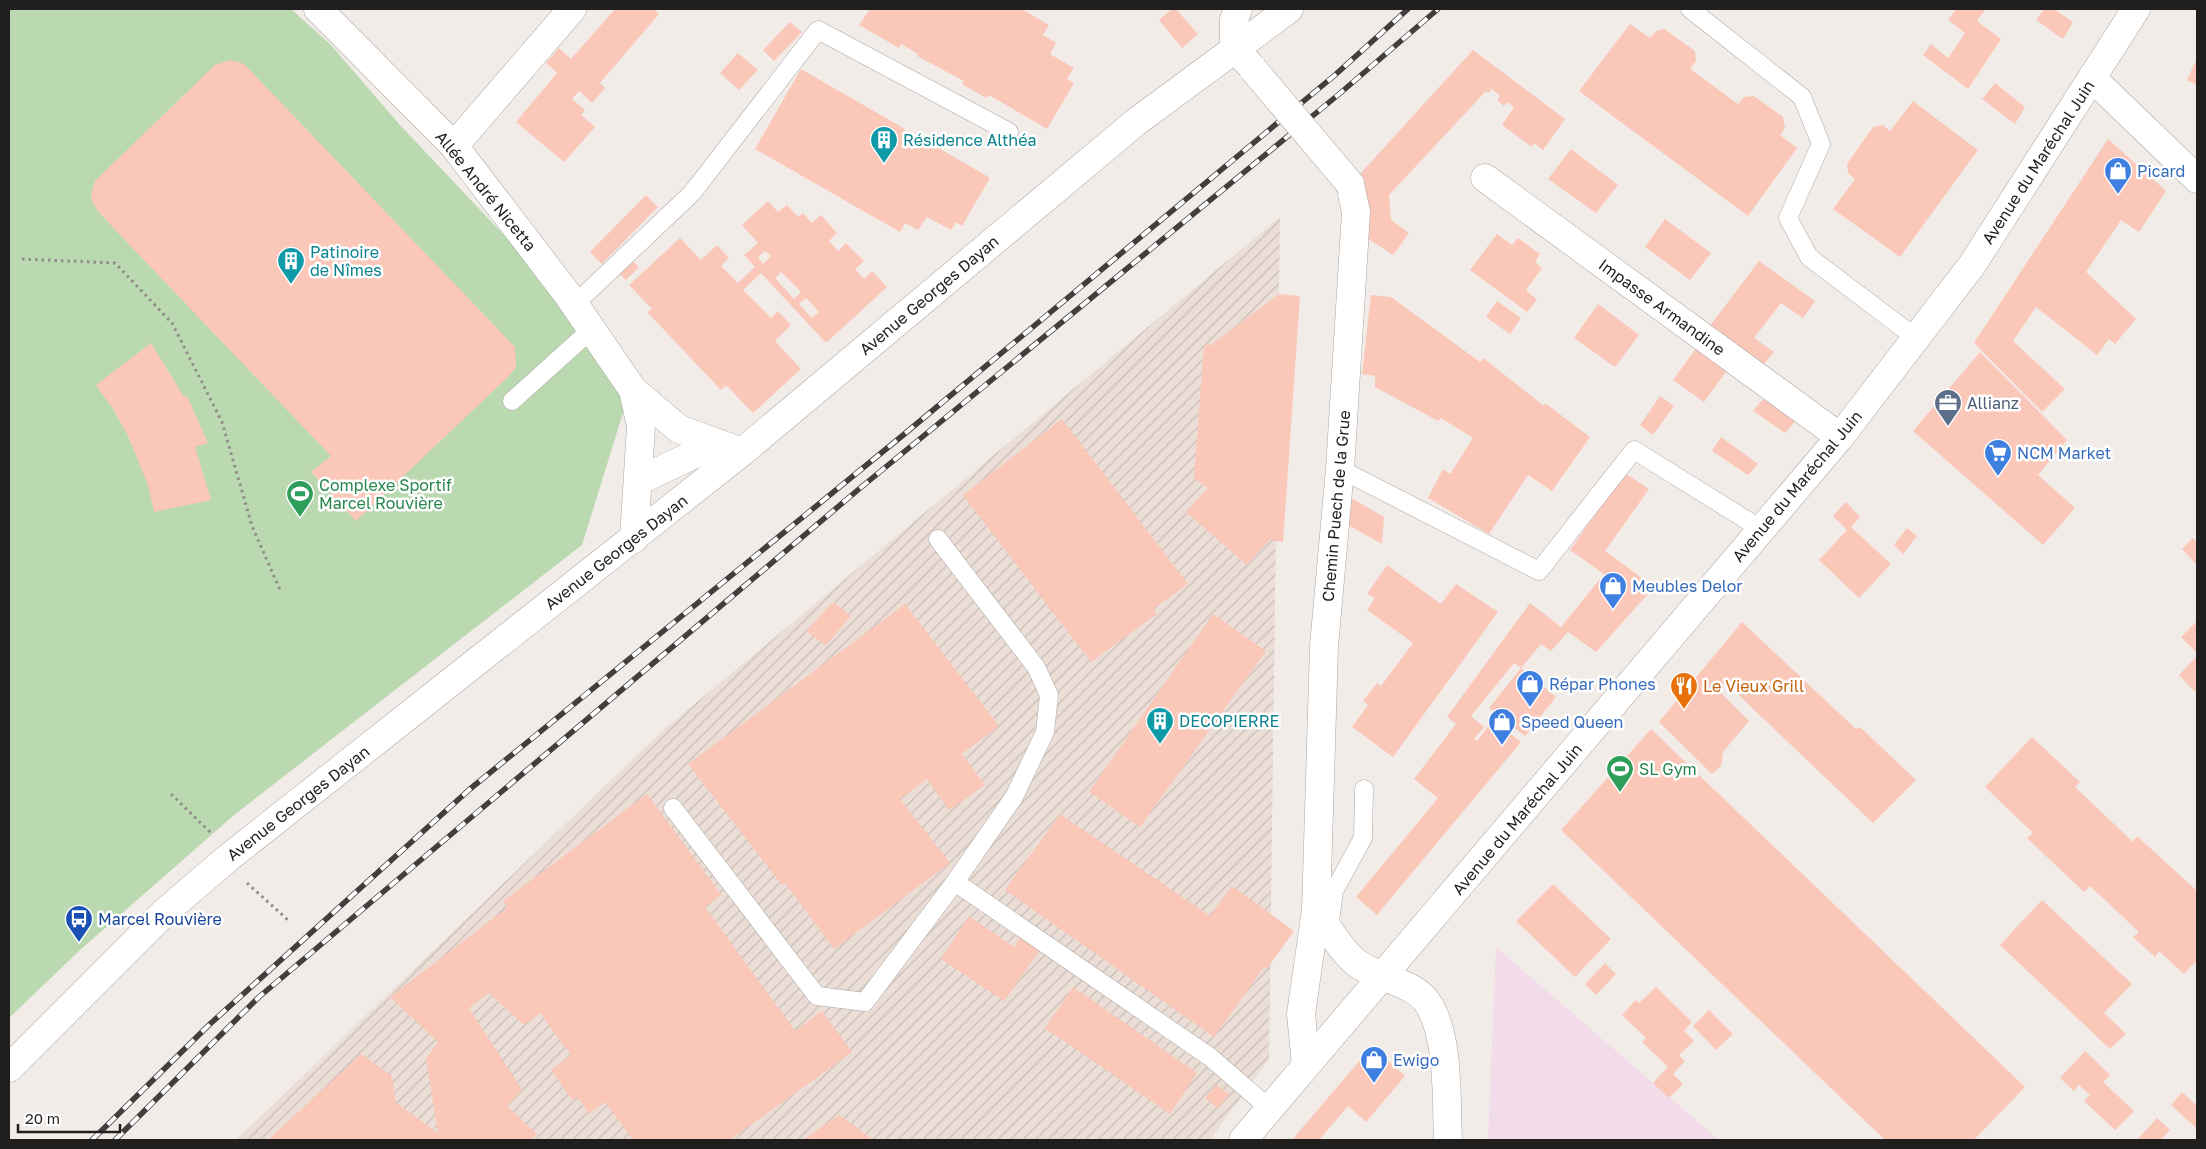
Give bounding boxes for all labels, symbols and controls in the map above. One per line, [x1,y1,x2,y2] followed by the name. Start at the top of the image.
[1977,76,2099,248] street label: Avenue du Maréchal Juin
[869,125,899,164] building icon: Résidence Althéa
[431,127,541,255] street label: Allée André Nicetta
[903,130,1037,150] place label: Résidence Althéa
[2103,156,2133,195] shop icon: Picard
[2137,161,2185,181] place label: Picard
[855,231,1003,359] street label: Avenue Georges Dayan
[310,242,382,280] place label: Patinoire de Nîmes
[276,246,306,285] building icon: Patinoire de Nîmes
[1595,254,1729,360] street label: Impasse Armandine
[1933,388,1963,427] office icon: Allianz
[1967,393,2019,413] place label: Allianz
[1728,406,1866,566] street label: Avenue du Maréchal Juin
[1318,409,1354,603] street label: Chemin Puech de la Grue
[1983,438,2013,477] supermarket icon: NCM Market
[2017,443,2111,463] place label: NCM Market
[319,475,452,513] place label: Complexe Sportif Marcel Rouvière
[285,479,315,518] sports icon: Complexe Sportif Marcel Rouvière
[541,490,691,614] street label: Avenue Georges Dayan
[1598,571,1628,610] shop icon: Meubles Delor
[1632,576,1743,596] place label: Meubles Delor
[1515,669,1545,708] shop icon: Répar Phones
[1669,671,1699,710] restaurant icon: Le Vieux Grill
[1549,674,1656,694] place label: Répar Phones
[1703,676,1804,696] place label: Le Vieux Grill
[1145,706,1175,745] building icon: DECOPIERRE
[1487,707,1517,746] shop icon: Speed Queen
[1179,711,1279,731] place label: DECOPIERRE
[1521,712,1623,732] place label: Speed Queen
[1448,739,1586,899] street label: Avenue du Maréchal Juin
[223,741,373,865] street label: Avenue Georges Dayan
[1605,754,1635,793] sports icon: SL Gym
[1639,759,1697,779] place label: SL Gym
[64,904,94,943] bus stop icon: Marcel Rouvière
[98,909,222,929] place label: Marcel Rouvière
[1359,1045,1389,1084] shop icon: Ewigo
[1393,1050,1439,1070] place label: Ewigo
[18,1102,120,1134] scale bar
[25,1109,60,1127] text: 20 m

